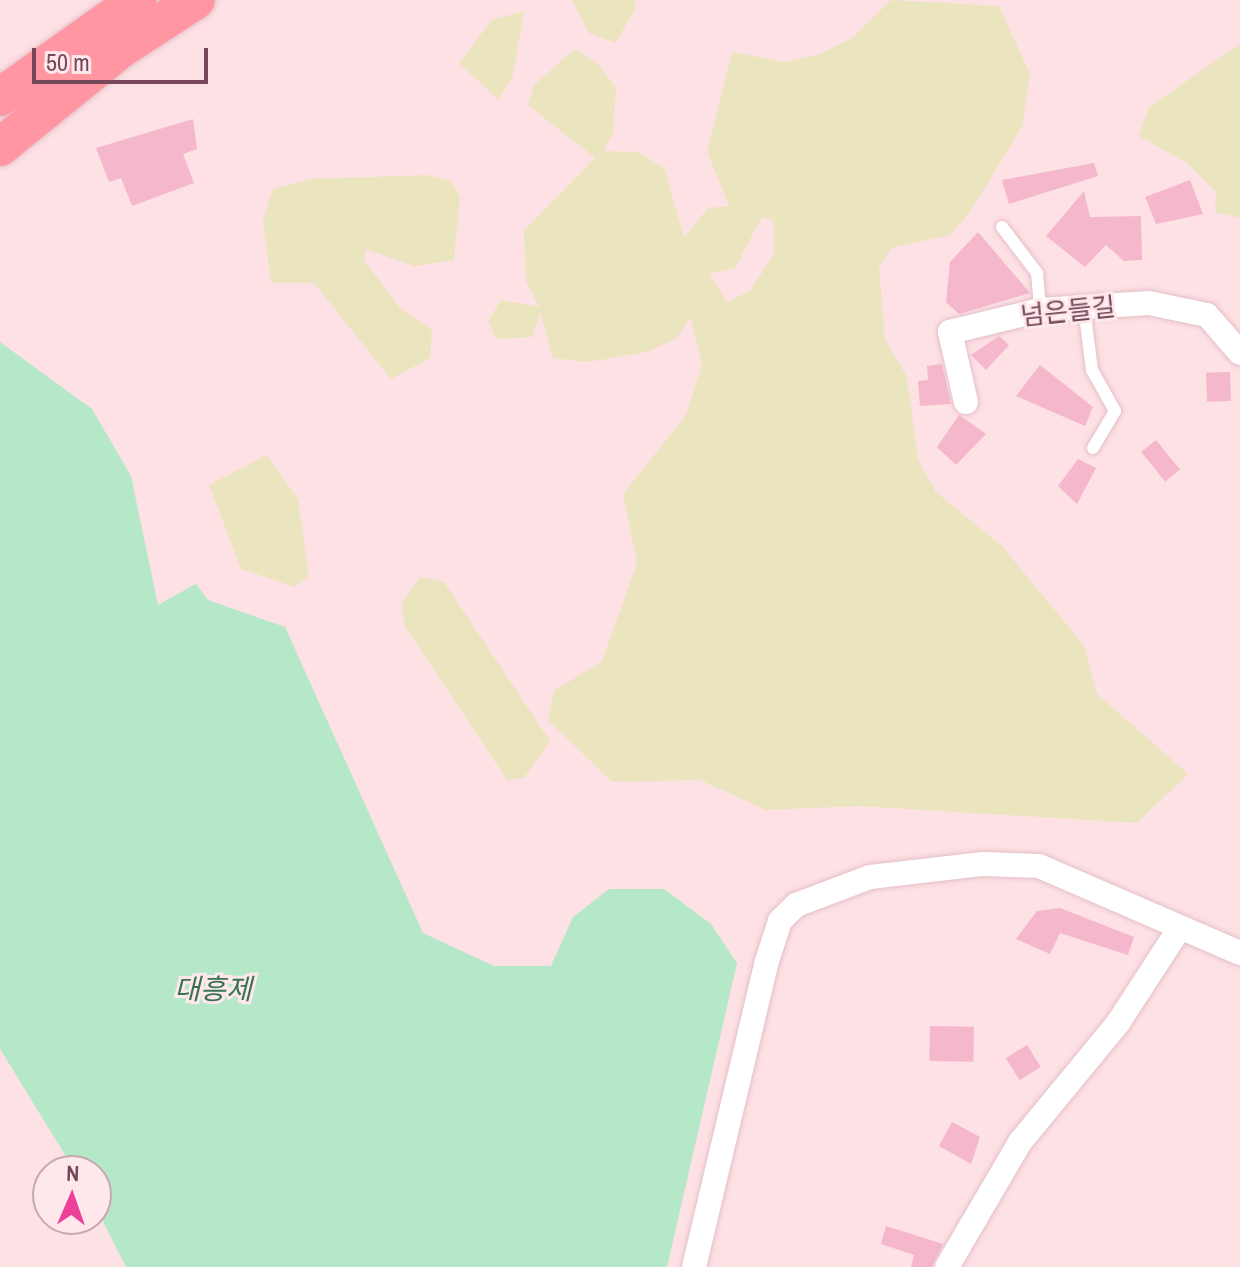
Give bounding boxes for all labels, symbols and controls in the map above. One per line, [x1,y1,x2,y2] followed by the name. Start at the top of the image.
[36,32,212,82] scale bar
[46,46,90,78] text: 50 m
[1019,290,1117,332] street label: 넘은들길
[174,972,252,1006] water label: 대흥제
[32,1155,112,1235] north arrow
[66,1158,80,1188] text: N

